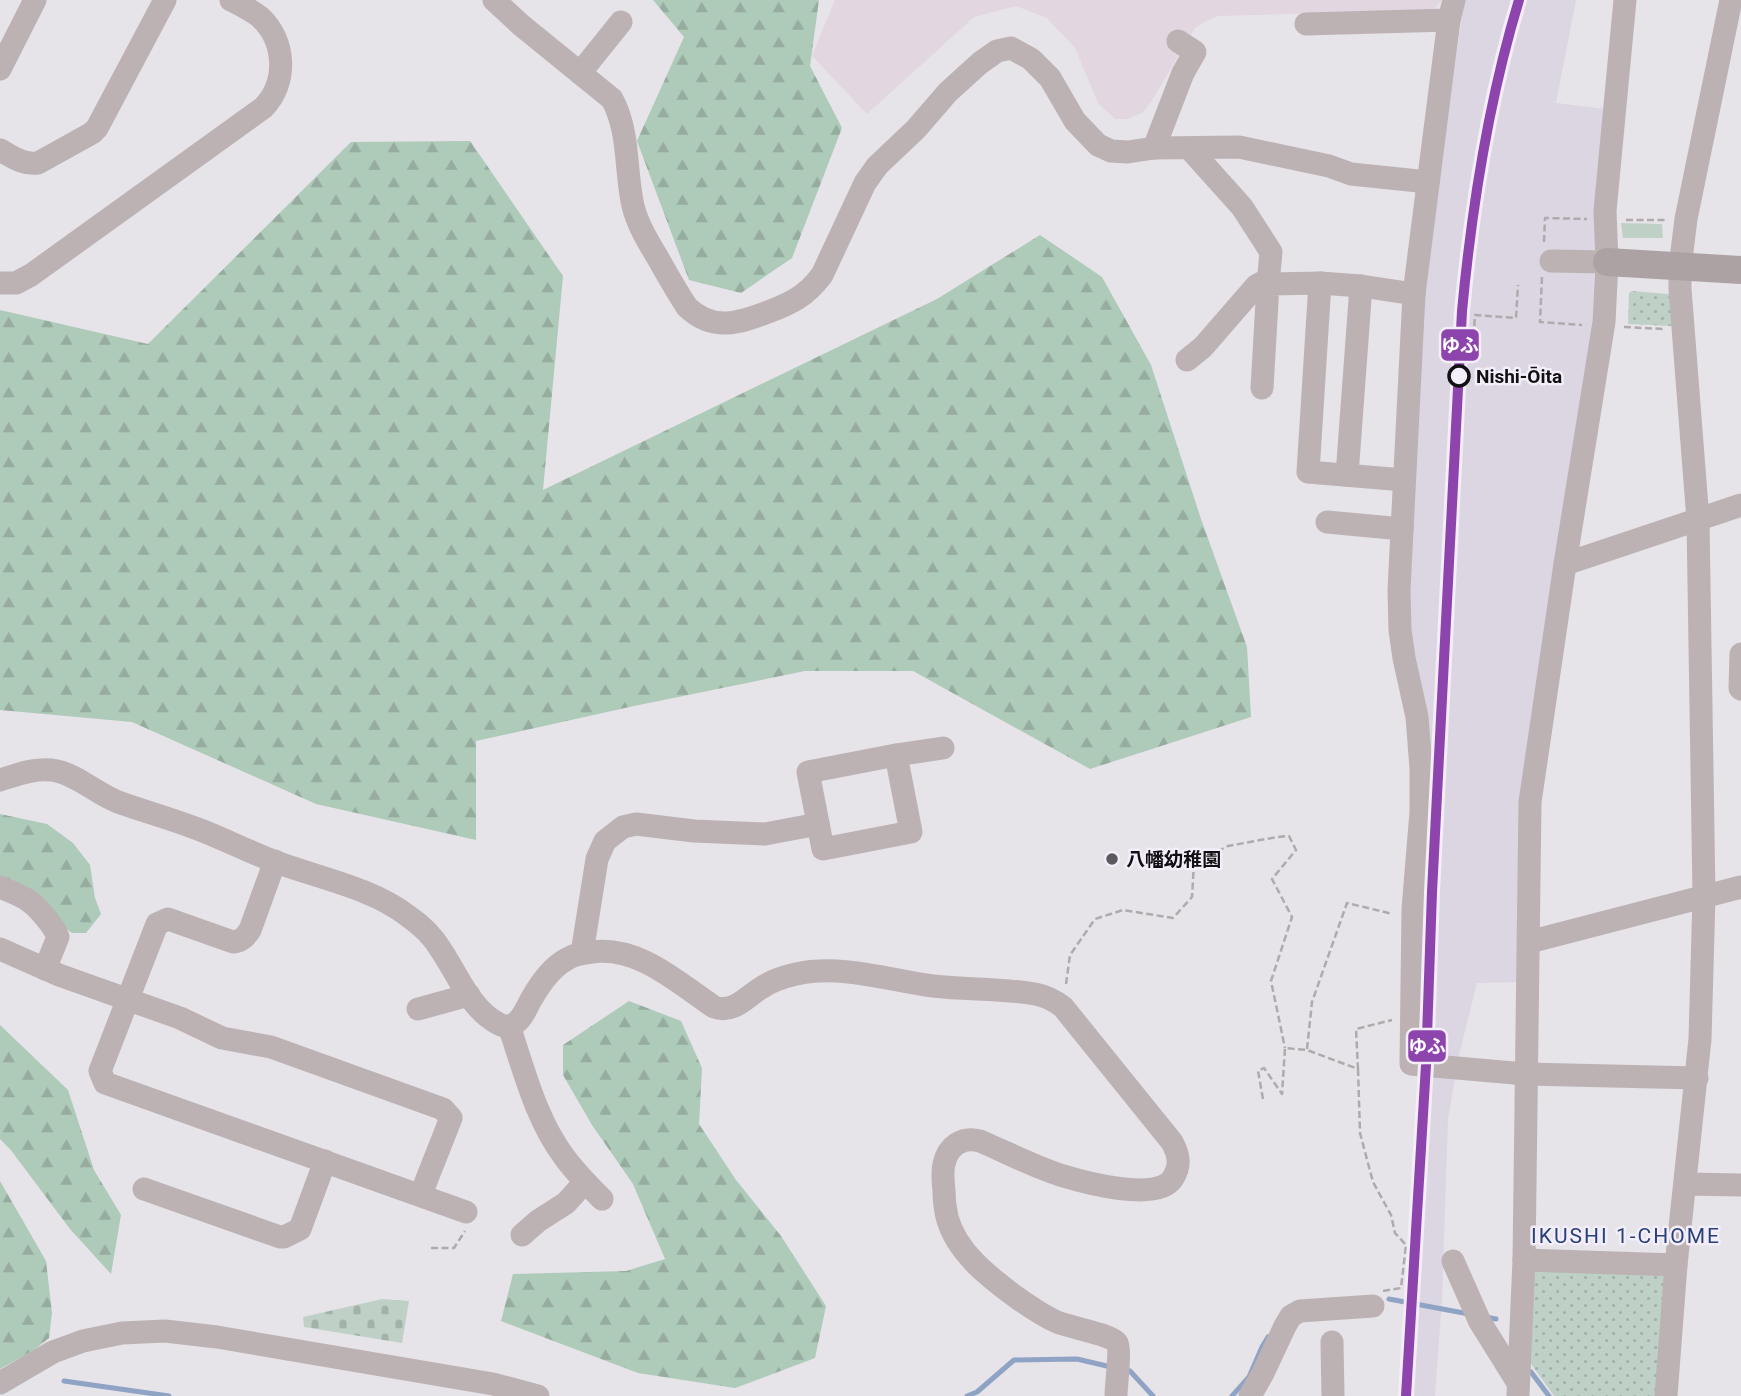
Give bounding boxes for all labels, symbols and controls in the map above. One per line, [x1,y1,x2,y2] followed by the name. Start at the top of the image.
[1440,328,1480,362] line badge: ゆふ
[1441,334,1479,357] text: ゆふ
[1448,365,1470,387] marker: Nishi-Ōita
[1476,365,1562,388] place label: Nishi-Ōita
[1126,848,1221,871] place label: 八幡幼稚園
[1104,851,1120,867] marker: 八幡幼稚園
[1407,1029,1447,1063] line badge: ゆふ
[1408,1035,1446,1058] text: ゆふ
[1531,1224,1721,1248] district label: IKUSHI 1-CHOME

